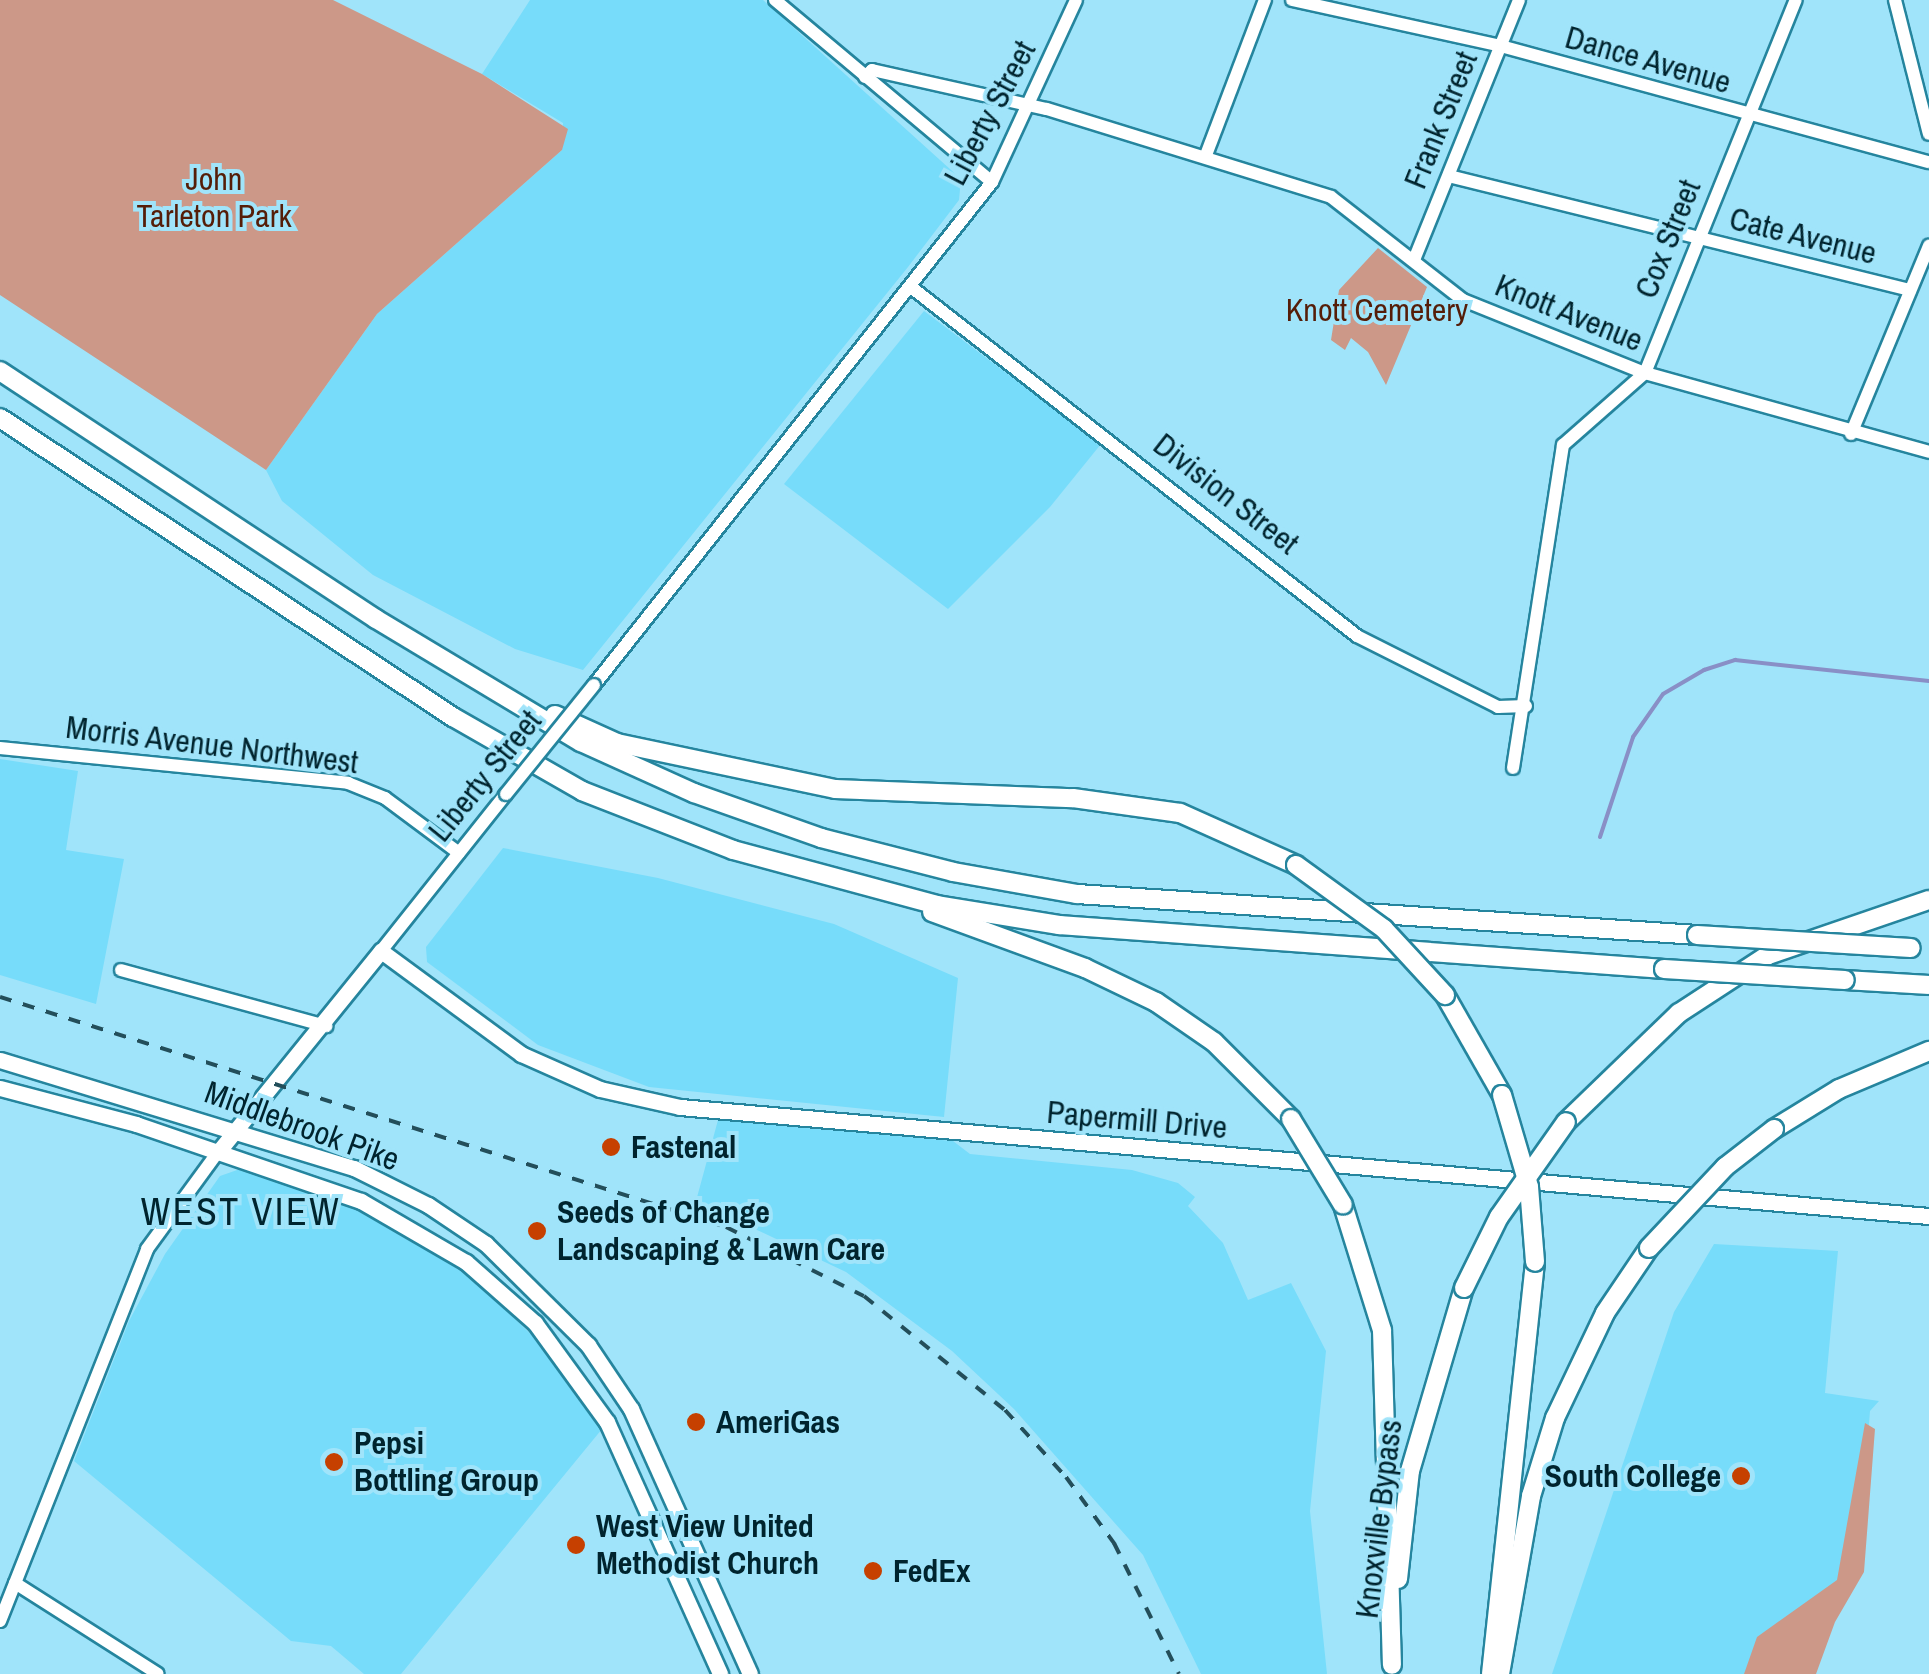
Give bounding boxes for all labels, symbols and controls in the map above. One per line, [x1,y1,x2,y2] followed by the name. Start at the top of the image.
[1560,18,1736,102] street label: Dance Avenue
[936,34,1044,192] street label: Liberty Street
[1396,46,1486,194] street label: Frank Street
[136,161,292,236] park label: John Tarleton Park
[1627,174,1709,304] street label: Cox Street
[1725,199,1881,273] street label: Cate Avenue
[1489,266,1649,360] street label: Knott Avenue
[1286,291,1468,329] park label: Knott Cemetery
[1146,425,1306,563] street label: Division Street
[421,703,549,849] street label: Liberty Street
[63,708,361,782] street label: Morris Avenue Northwest
[199,1073,405,1179] street label: Middlebrook Pike
[1045,1093,1229,1147] street label: Papermill Drive
[631,1128,736,1166] place label: Fastenal
[600,1136,622,1158] marker: Fastenal
[141,1189,341,1235] district label: WEST VIEW
[557,1194,885,1269] place label: Seeds of Change Landscaping & Lawn Care
[526,1220,548,1242] marker: Seeds of Change Landscaping & Lawn Care
[716,1403,840,1441] place label: AmeriGas
[685,1411,707,1433] marker: AmeriGas
[1348,1418,1410,1620] street label: Knoxville Bypass
[354,1425,539,1500] place label: Pepsi Bottling Group
[323,1451,345,1473] marker: Pepsi Bottling Group
[1545,1457,1721,1495] place label: South College
[1730,1465,1752,1487] marker: South College
[596,1508,819,1583] place label: West View United Methodist Church
[565,1534,587,1556] marker: West View United Methodist Church
[893,1552,970,1590] place label: FedEx
[862,1560,884,1582] marker: FedEx

